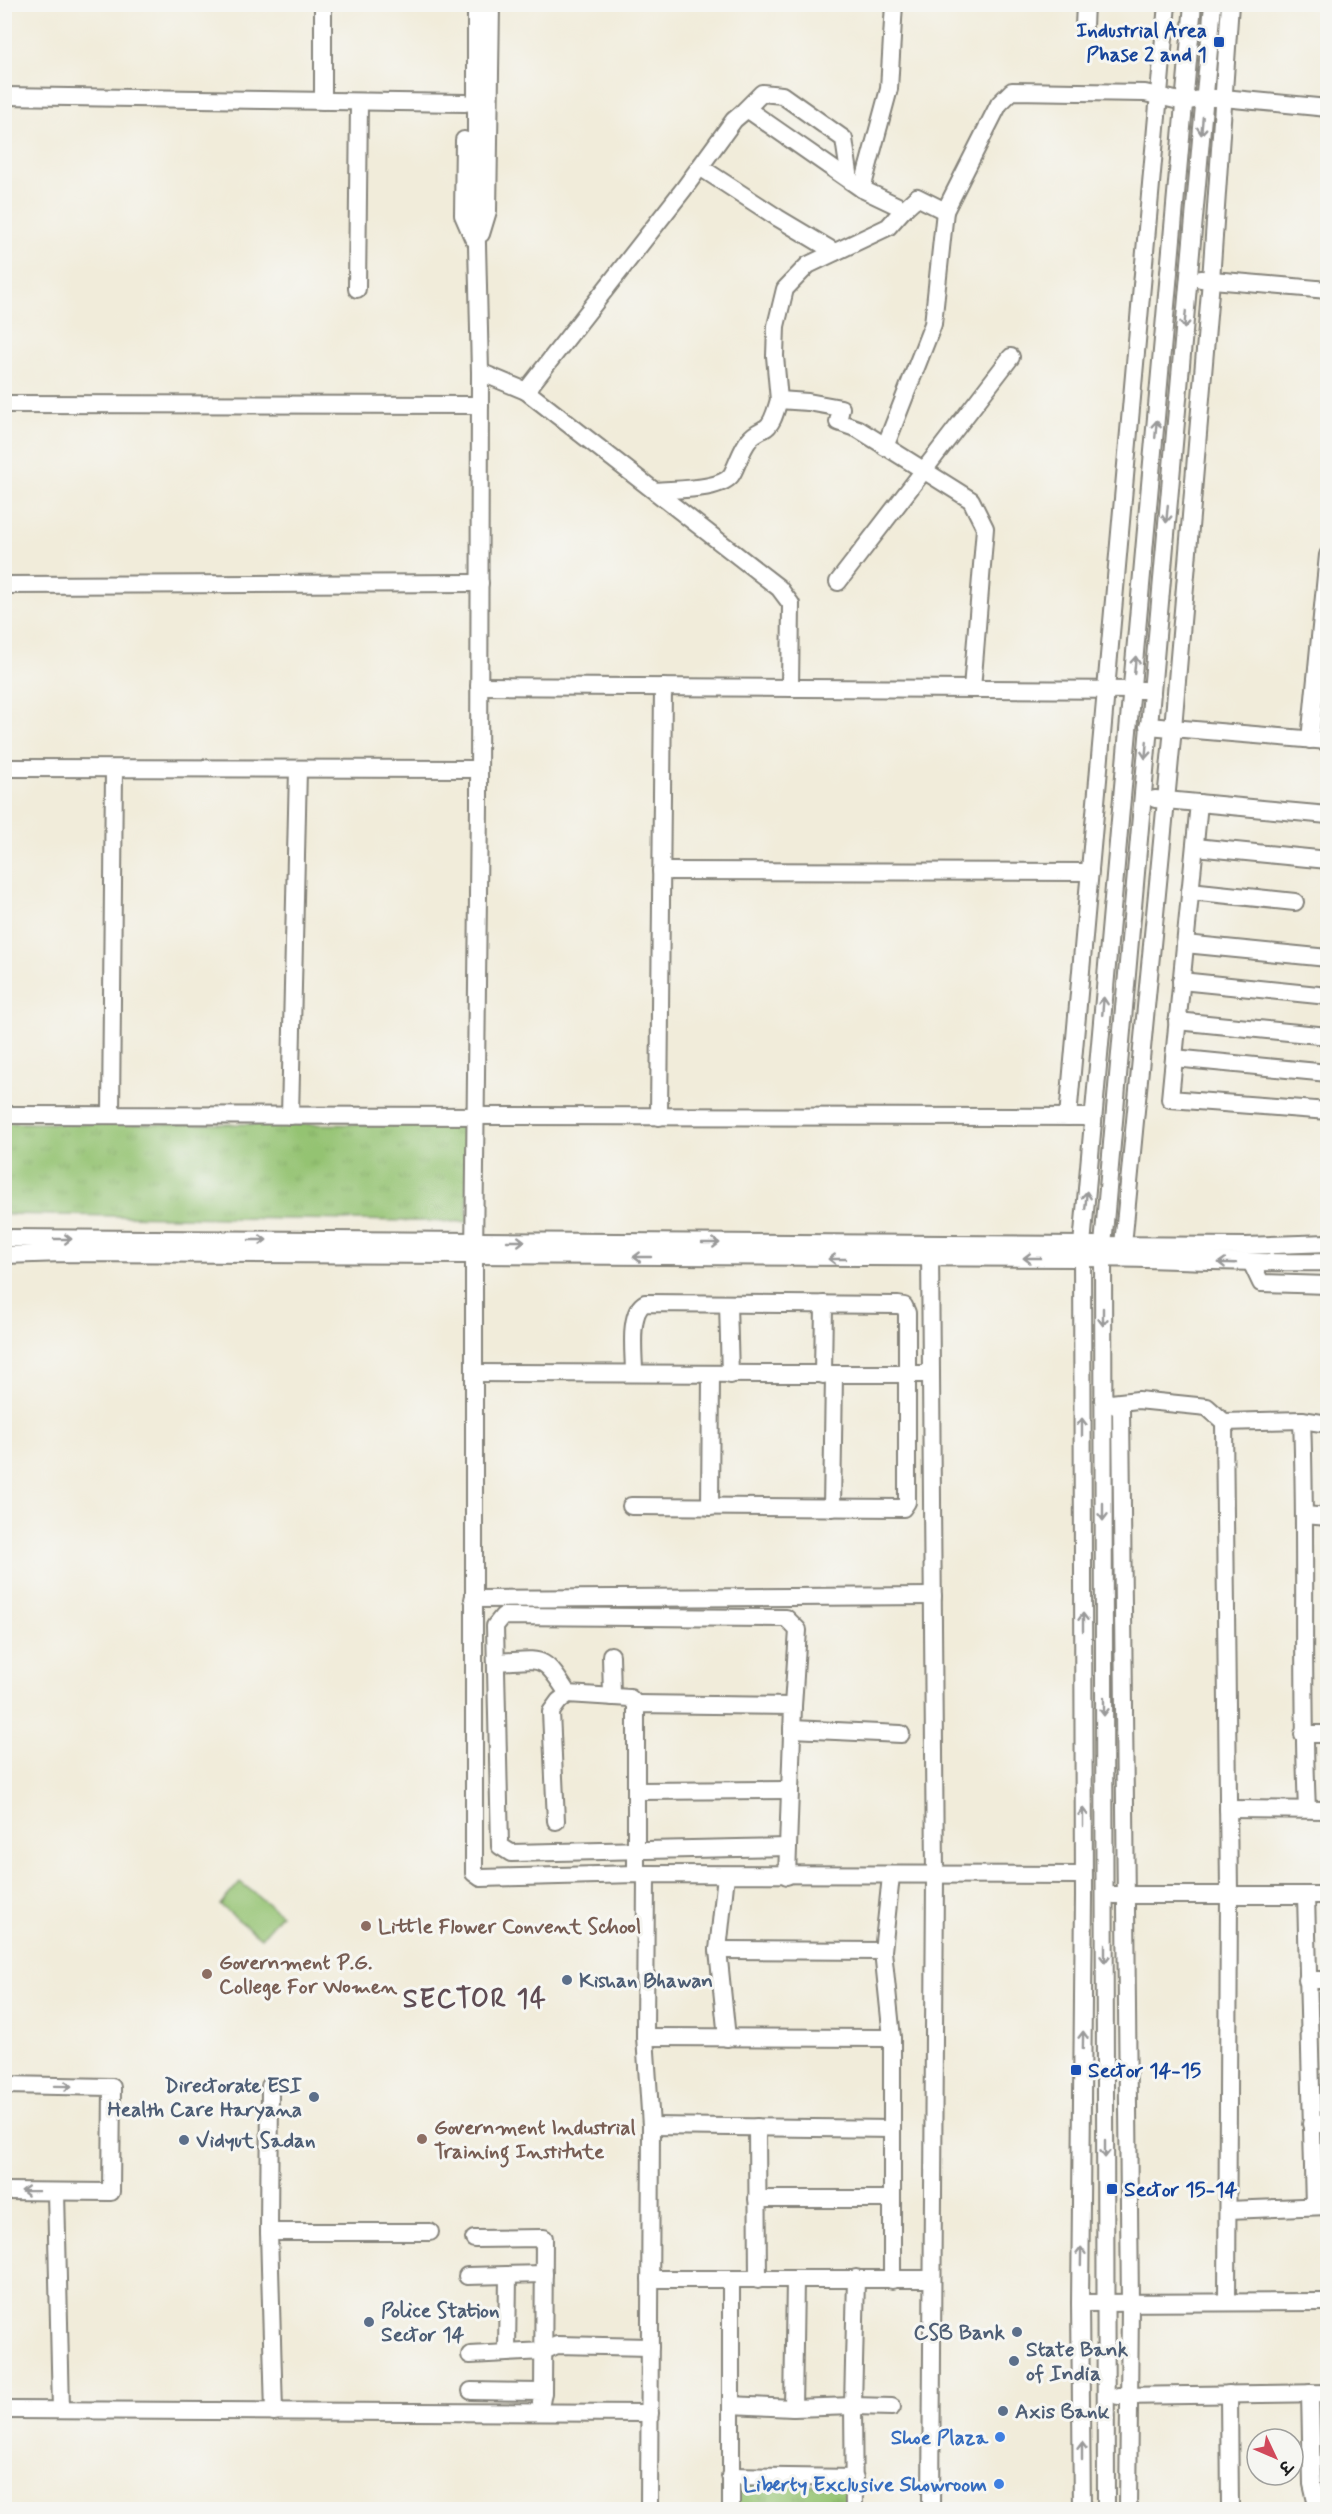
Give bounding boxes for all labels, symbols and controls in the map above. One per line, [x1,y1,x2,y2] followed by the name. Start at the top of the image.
[1076,17,1207,69] place label: Industrial Area Phase 2 and 1
[1212,35,1226,49] marker: Industrial Area Phase 2 and 1
[1197,115,1208,135] one-way arrow
[1179,309,1190,329] one-way arrow
[1151,420,1162,439] one-way arrow
[1161,503,1172,523] one-way arrow
[1130,656,1141,676] one-way arrow
[1140,739,1151,759] one-way arrow
[1098,996,1109,1016] one-way arrow
[1081,1190,1092,1210] one-way arrow
[52,1233,72,1245] one-way arrow
[247,1234,267,1246] one-way arrow
[505,1236,525,1247] one-way arrow
[700,1237,720,1249] one-way arrow
[633,1251,653,1263] one-way arrow
[1023,1252,1043,1264] one-way arrow
[828,1253,848,1265] one-way arrow
[1218,1257,1238,1268] one-way arrow
[1097,1306,1109,1326] one-way arrow
[1076,1417,1088,1437] one-way arrow
[1097,1501,1109,1521] one-way arrow
[1077,1612,1089,1632] one-way arrow
[1098,1696,1110,1716] one-way arrow
[1077,1807,1089,1827] one-way arrow
[378,1913,641,1941] place label: Little Flower Convent School
[359,1919,373,1933] marker: Little Flower Convent School
[1099,1944,1111,1964] one-way arrow
[219,1949,398,2001] place label: Government P.G. College For Women
[200,1967,214,1981] marker: Government P.G. College For Women
[579,1967,713,1995] place label: Kishan Bhawan
[560,1973,574,1987] marker: Kishan Bhawan
[403,1982,547,2017] district label: SECTOR 14
[1077,2031,1089,2051] one-way arrow
[1088,2057,1201,2085] place label: Sector 14-15
[1069,2063,1083,2077] marker: Sector 14-15
[107,2072,303,2124] place label: Directorate ESI Health Care Haryana
[52,2080,72,2092] one-way arrow
[307,2090,321,2104] marker: Directorate ESI Health Care Haryana
[434,2114,636,2168] place label: Government Industrial Training Institute
[196,2127,316,2155] place label: Vidyut Sadan
[415,2132,429,2146] marker: Government Industrial Training Institute
[177,2133,191,2147] marker: Vidyut Sadan
[1099,2139,1111,2159] one-way arrow
[1124,2176,1238,2204] place label: Sector 15-14
[1105,2182,1119,2196] marker: Sector 15-14
[21,2185,41,2197] one-way arrow
[1075,2247,1087,2267] one-way arrow
[381,2297,500,2349] place label: Police Station Sector 14
[362,2315,376,2329] marker: Police Station Sector 14
[913,2319,1006,2347] place label: CSB Bank
[1010,2325,1024,2339] marker: CSB Bank
[1026,2336,1129,2388] place label: State Bank of India
[1007,2354,1021,2368] marker: State Bank of India
[1015,2398,1110,2426] place label: Axis Bank
[996,2404,1010,2418] marker: Axis Bank
[891,2424,989,2452] place label: Shoe Plaza
[1245,2427,1305,2487] north arrow
[993,2430,1007,2444] marker: Shoe Plaza
[1076,2442,1088,2462] one-way arrow
[1273,2454,1297,2478] text: उ
[743,2471,987,2499] place label: Liberty Exclusive Showroom
[992,2477,1006,2491] marker: Liberty Exclusive Showroom

